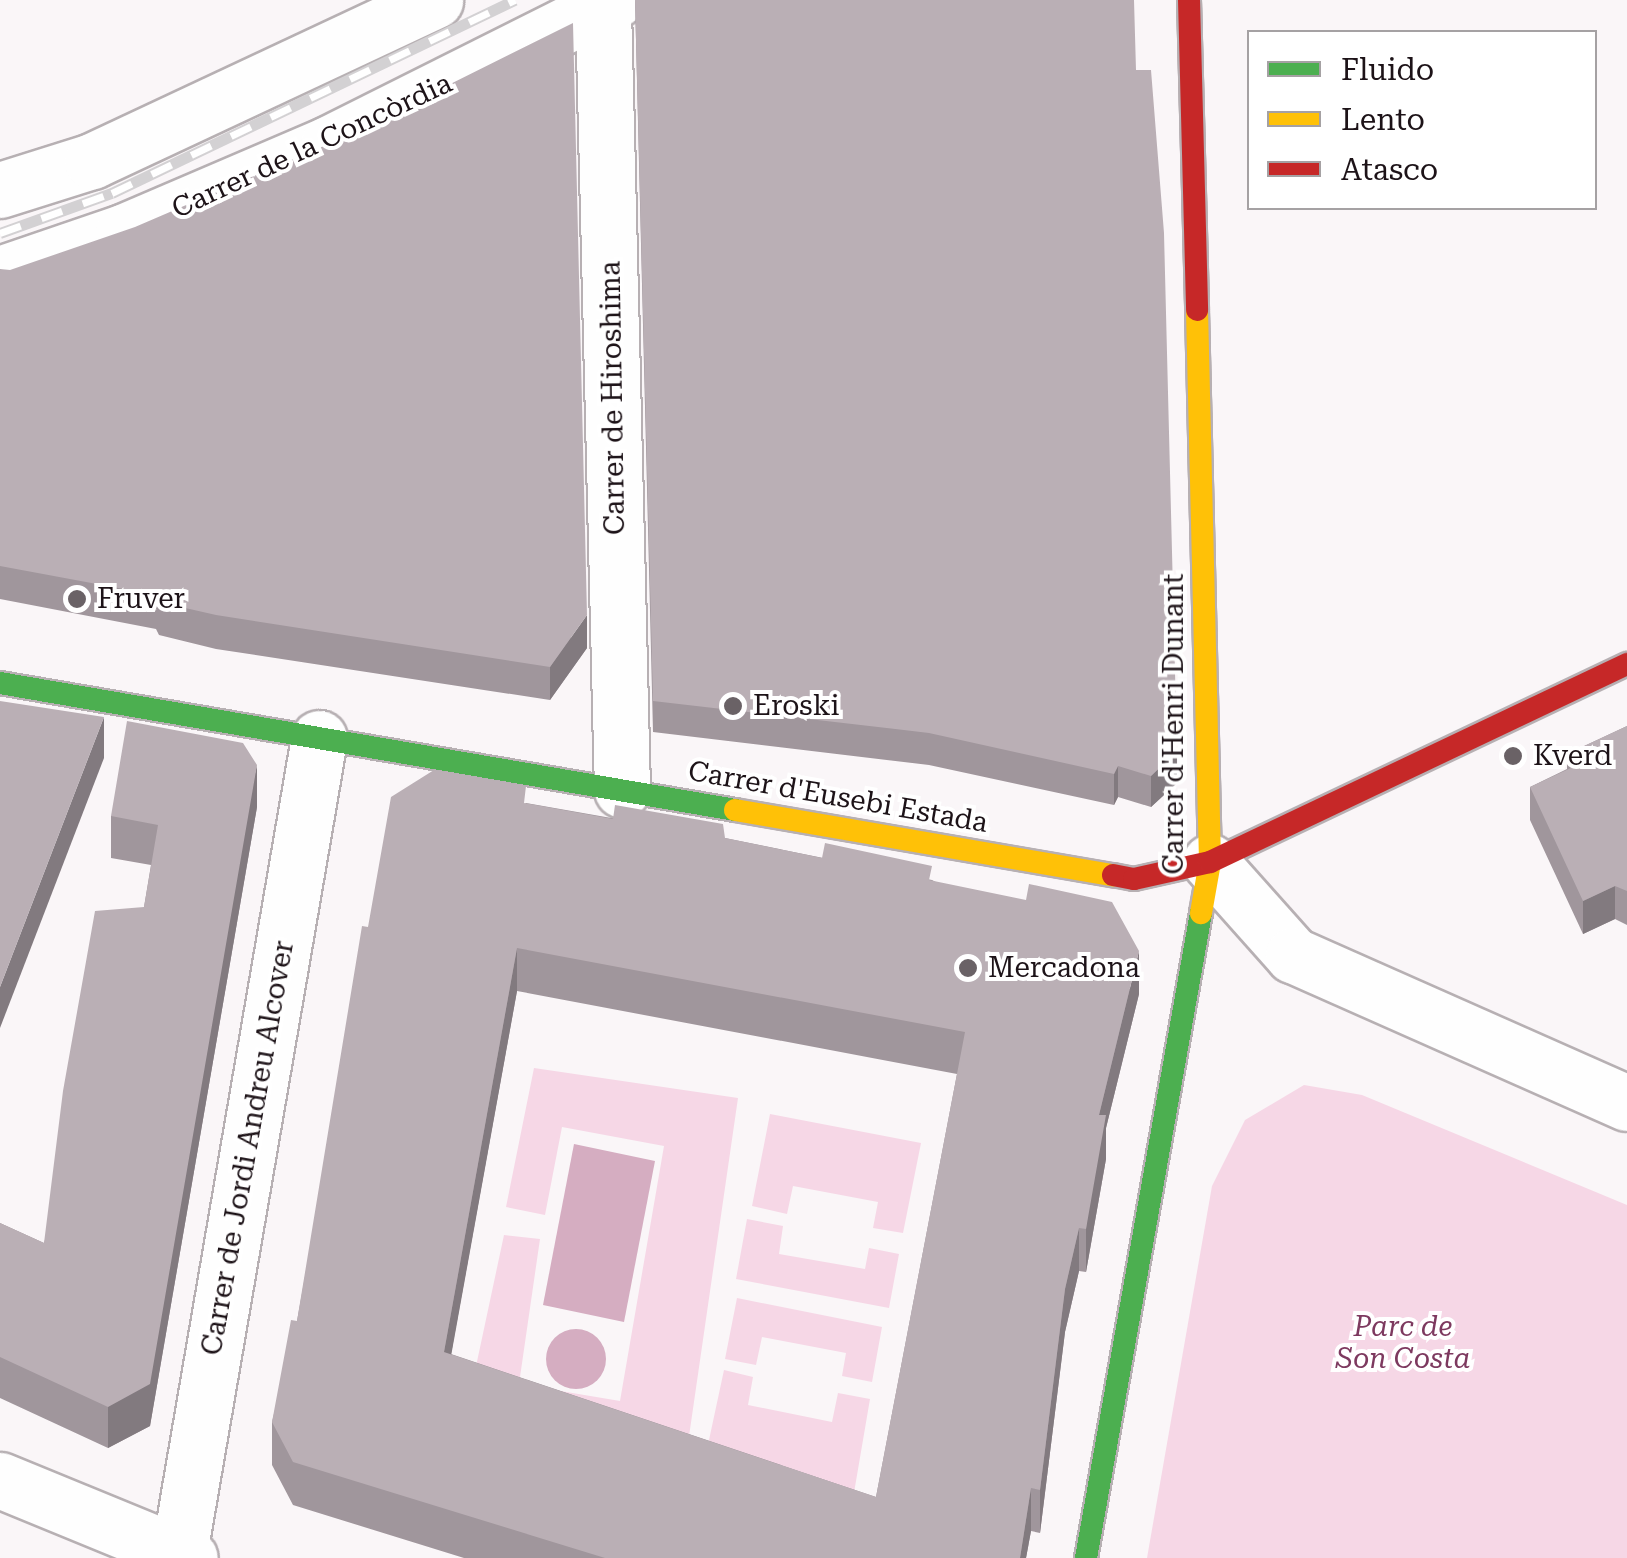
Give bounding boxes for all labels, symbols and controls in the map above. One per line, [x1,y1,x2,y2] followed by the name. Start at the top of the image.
[1247,30,1597,210] legend
[1341,52,1434,87] text: Fluido
[167,66,457,226] street label: Carrer de la Concòrdia
[1341,102,1425,137] text: Lento
[1341,152,1438,187] text: Atasco
[594,261,632,535] street label: Carrer de Hiroshima
[1157,574,1191,874] street label: Carrer d'Henri Dunant
[97,582,185,616] place label: Fruver
[66,588,88,610] marker: Fruver
[753,689,839,723] place label: Eroski
[722,695,744,717] marker: Eroski
[1533,739,1612,773] place label: Kverd
[1502,745,1524,767] marker: Kverd
[686,754,990,840] street label: Carrer d'Eusebi Estada
[195,938,301,1358] street label: Carrer de Jordi Andreu Alcover
[988,951,1140,985] place label: Mercadona
[957,957,979,979] marker: Mercadona
[1336,1310,1470,1376] park label: Parc de Son Costa

